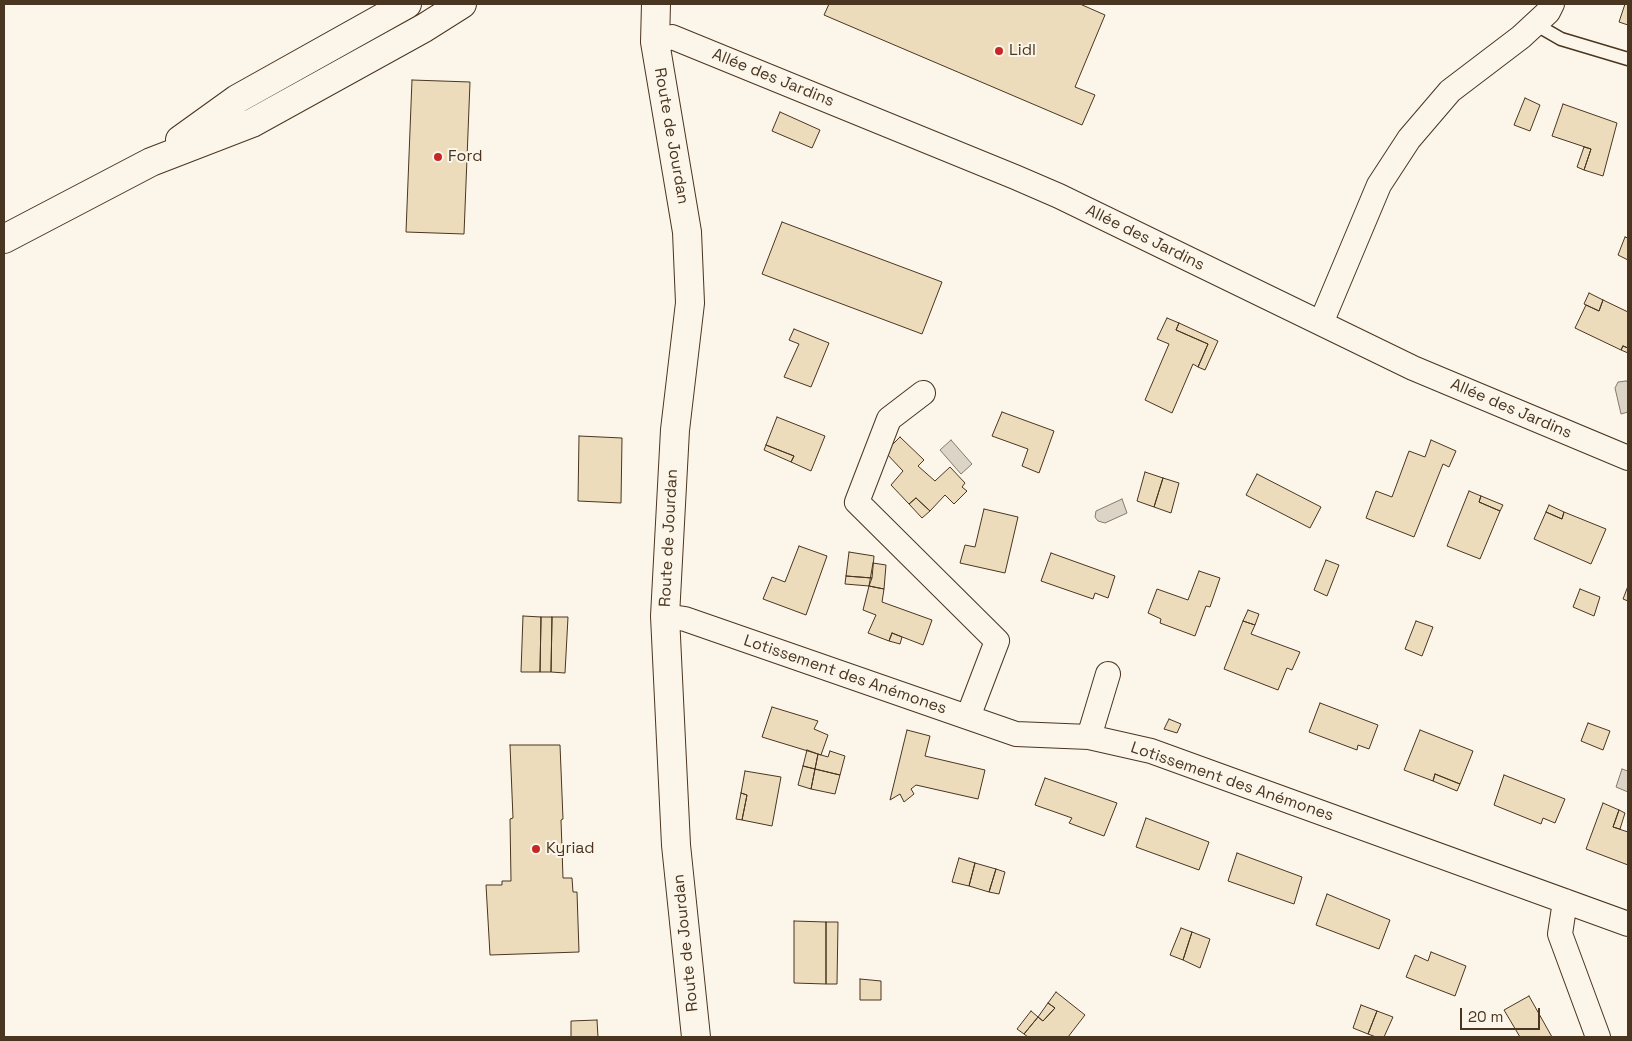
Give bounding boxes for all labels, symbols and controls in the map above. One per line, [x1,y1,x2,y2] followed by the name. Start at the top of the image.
[1009,41,1036,61] place label: Lidl
[709,45,837,111] street label: Allée des Jardins
[993,45,1005,57] marker: Lidl
[650,66,692,206] street label: Route de Jourdan
[448,147,482,167] place label: Ford
[432,151,444,163] marker: Ford
[1082,201,1208,275] street label: Allée des Jardins
[1448,375,1574,443] street label: Allée des Jardins
[656,469,682,607] street label: Route de Jourdan
[741,631,949,719] street label: Lotissement des Anémones
[1128,738,1336,826] street label: Lotissement des Anémones
[546,839,595,859] place label: Kyriad
[530,843,542,855] marker: Kyriad
[669,873,703,1013] street label: Route de Jourdan
[1462,998,1542,1030] scale bar
[1468,1007,1503,1026] text: 20 m

